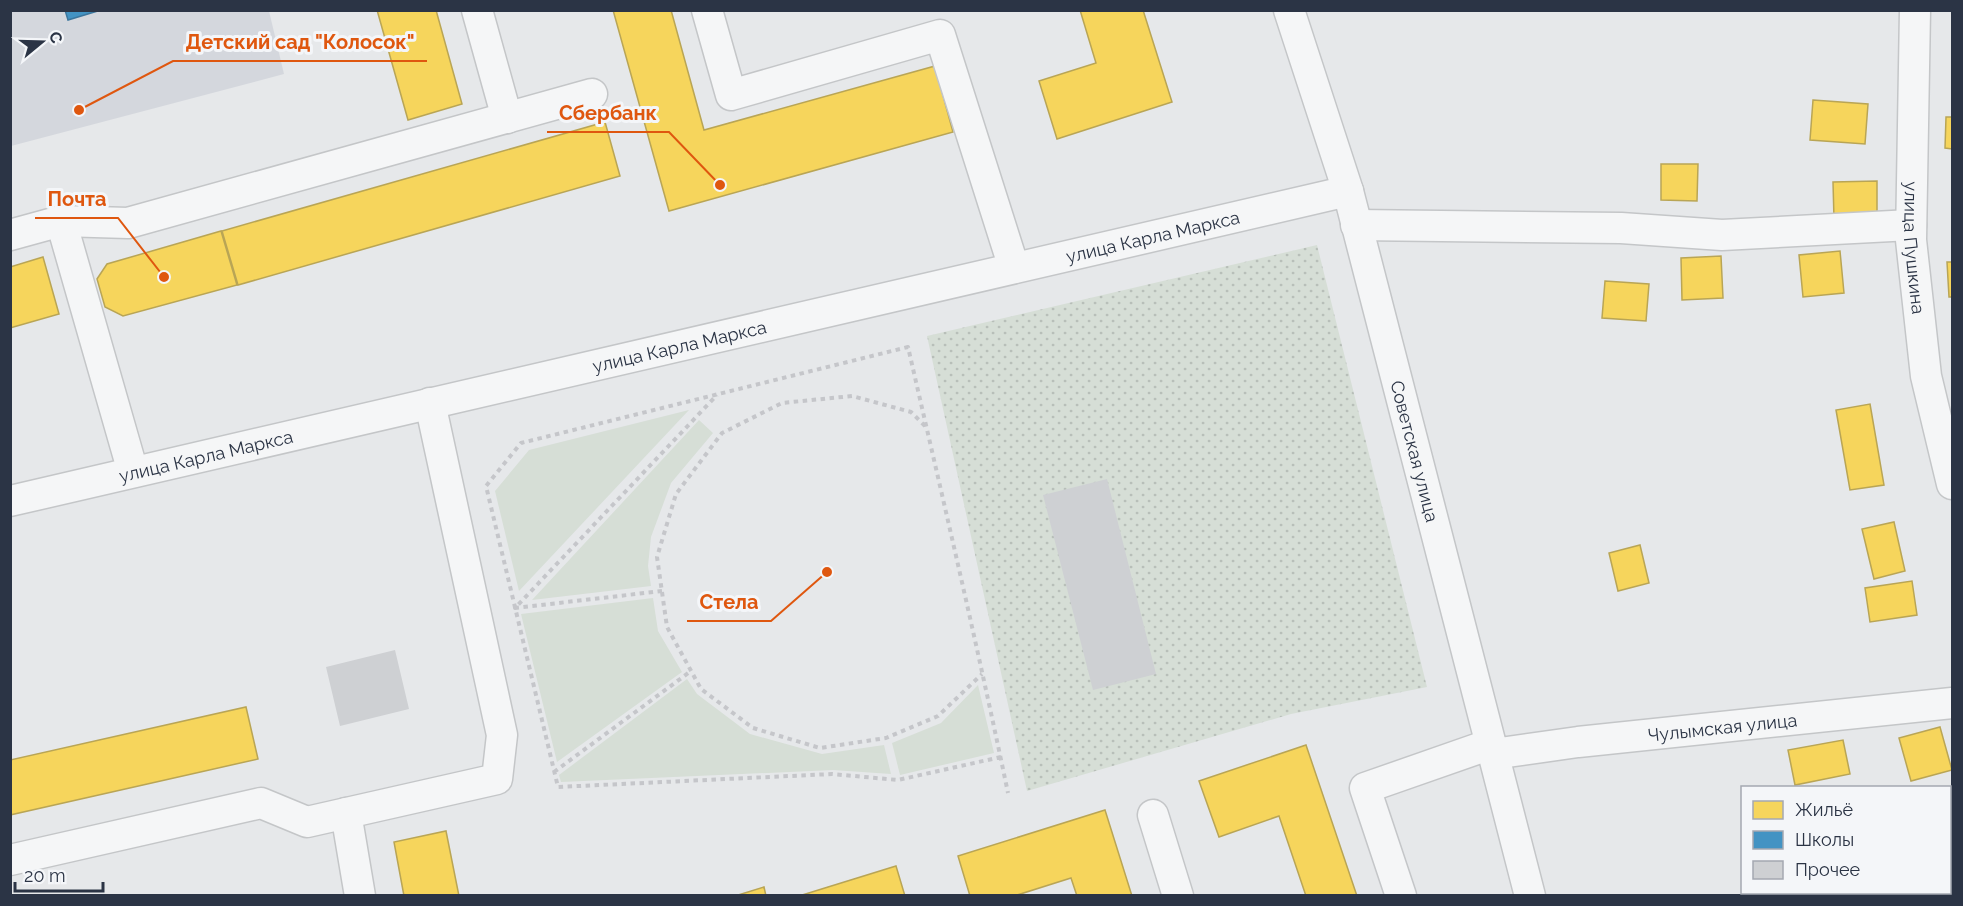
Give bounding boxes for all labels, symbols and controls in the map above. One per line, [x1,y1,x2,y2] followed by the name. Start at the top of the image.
[12,12,72,72] north arrow
[173,23,427,61] callout: Детский сад "Колосок"
[45,29,66,46] text: С
[185,30,415,54] text: Детский сад "Колосок"
[547,94,669,132] callout: Сбербанк
[559,101,657,125] text: Сбербанк
[35,180,118,218] callout: Почта
[1900,181,1930,315] street label: улица Пушкина
[47,187,107,211] text: Почта
[1064,206,1242,267] street label: улица Карла Маркса
[590,316,768,376] street label: улица Карла Маркса
[1387,378,1443,524] street label: Советская улица
[117,425,295,486] street label: улица Карла Маркса
[687,583,771,621] callout: Стела
[699,590,759,614] text: Стела
[1647,709,1798,745] street label: Чулымская улица
[1741,786,1951,894] legend
[1795,799,1853,820] text: Жильё
[1795,829,1854,850] text: Школы
[15,855,104,893] scale bar
[1795,859,1861,880] text: Прочее
[24,865,66,886] text: 20 m

